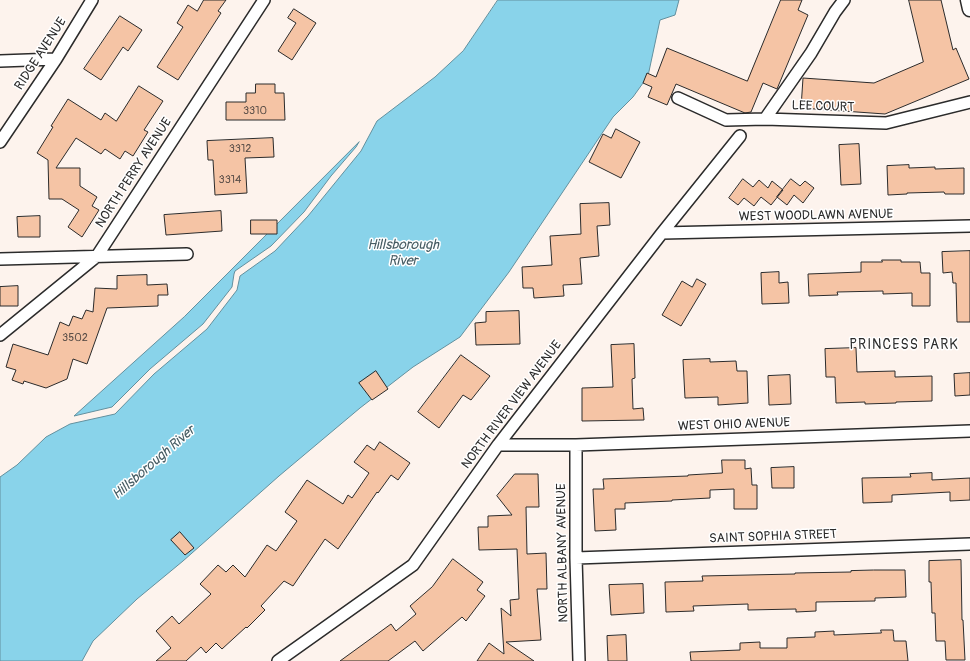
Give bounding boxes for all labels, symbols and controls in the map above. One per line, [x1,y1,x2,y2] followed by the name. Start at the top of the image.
[12,15,70,93] street label: RIDGE AVENUE
[791,98,855,116] street label: LEE COURT
[243,104,267,118] house number: 3310
[93,115,175,231] street label: NORTH PERRY AVENUE
[229,142,251,156] house number: 3312
[219,173,241,187] house number: 3314
[739,207,893,225] street label: WEST WOODLAWN AVENUE
[367,237,439,270] water label: Hillsborough River
[62,331,88,345] house number: 3502
[849,337,959,353] district label: PRINCESS PARK
[459,338,565,472] street label: NORTH RIVER VIEW AVENUE
[678,415,790,435] street label: WEST OHIO AVENUE
[109,423,199,503] water label: Hillsborough River
[554,483,572,623] street label: NORTH ALBANY AVENUE
[709,527,837,547] street label: SAINT SOPHIA STREET

